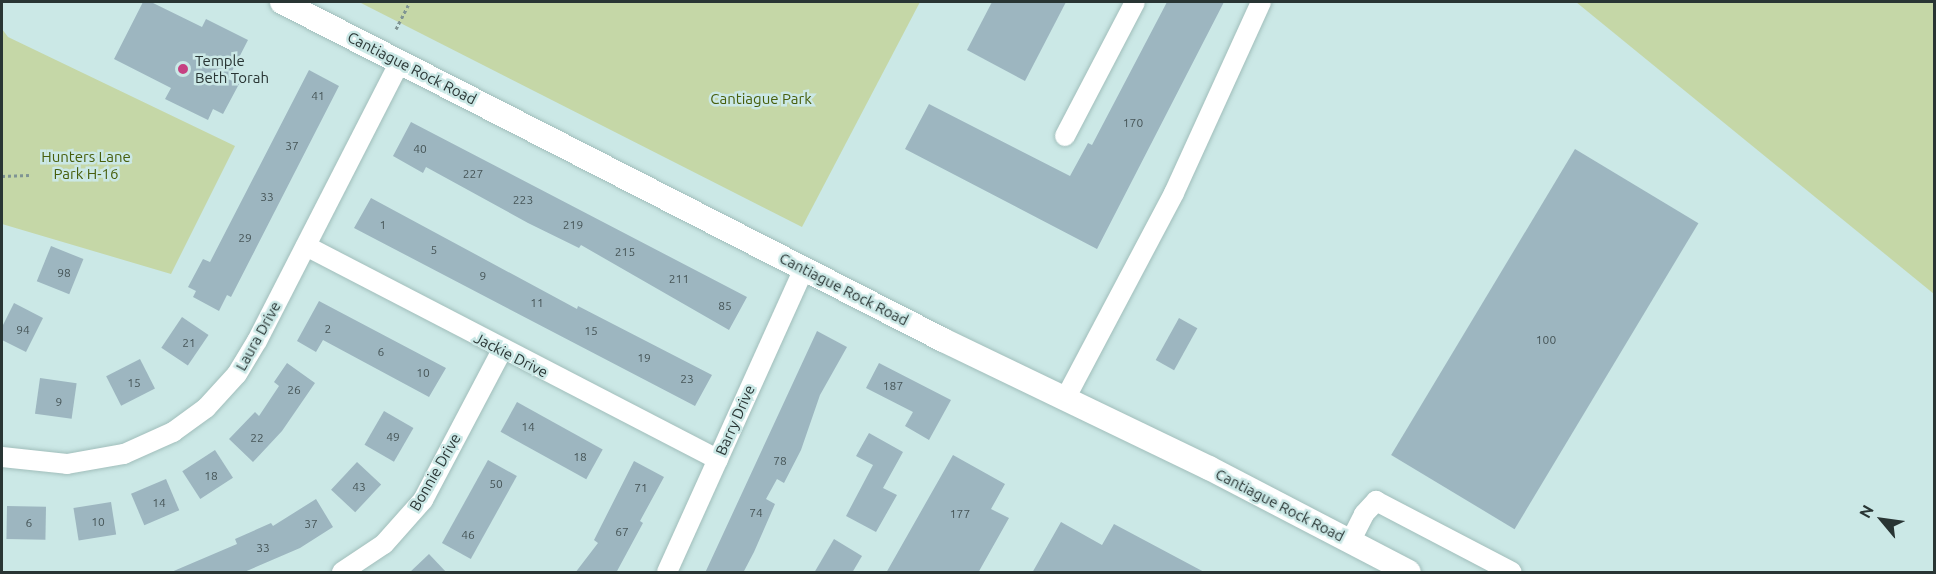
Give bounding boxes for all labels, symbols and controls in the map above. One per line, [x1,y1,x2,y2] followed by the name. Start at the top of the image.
[345,28,479,108] street label: Cantiague Rock Road
[195,51,269,86] place label: Temple Beth Torah
[176,62,190,76] marker: Temple Beth Torah
[311,89,325,103] house number: 41
[710,90,812,108] park label: Cantiague Park
[1123,116,1143,130] house number: 170
[285,139,299,153] house number: 37
[413,142,427,156] house number: 40
[41,147,131,182] park label: Hunters Lane Park H-16
[463,167,483,181] house number: 227
[260,190,274,204] house number: 33
[513,193,533,207] house number: 223
[380,218,386,232] house number: 1
[563,218,583,232] house number: 219
[238,231,252,245] house number: 29
[431,243,437,257] house number: 5
[615,245,635,259] house number: 215
[777,249,911,329] street label: Cantiague Rock Road
[57,266,71,280] house number: 98
[480,269,486,283] house number: 9
[669,272,689,286] house number: 211
[530,296,544,310] house number: 11
[232,298,284,374] street label: Laura Drive
[718,299,732,313] house number: 85
[325,322,331,336] house number: 2
[16,323,30,337] house number: 94
[584,324,598,338] house number: 15
[471,329,551,381] street label: Jackie Drive
[1536,333,1556,347] house number: 100
[182,336,196,350] house number: 21
[378,345,384,359] house number: 6
[637,351,651,365] house number: 19
[416,366,430,380] house number: 10
[680,372,694,386] house number: 23
[127,376,141,390] house number: 15
[883,379,903,393] house number: 187
[712,382,758,458] street label: Barry Drive
[287,383,301,397] house number: 26
[56,395,62,409] house number: 9
[521,420,535,434] house number: 14
[386,430,400,444] house number: 49
[406,430,464,514] street label: Bonnie Drive
[250,431,264,445] house number: 22
[573,450,587,464] house number: 18
[773,454,787,468] house number: 78
[1213,465,1347,545] street label: Cantiague Rock Road
[204,469,218,483] house number: 18
[489,477,503,491] house number: 50
[352,480,366,494] house number: 43
[634,481,648,495] house number: 71
[1852,490,1912,550] north arrow
[152,496,166,510] house number: 14
[1855,502,1877,521] text: N
[749,506,763,520] house number: 74
[950,507,970,521] house number: 177
[91,515,105,529] house number: 10
[26,516,32,530] house number: 6
[304,517,318,531] house number: 37
[615,525,629,539] house number: 67
[461,528,475,542] house number: 46
[256,541,270,555] house number: 33

